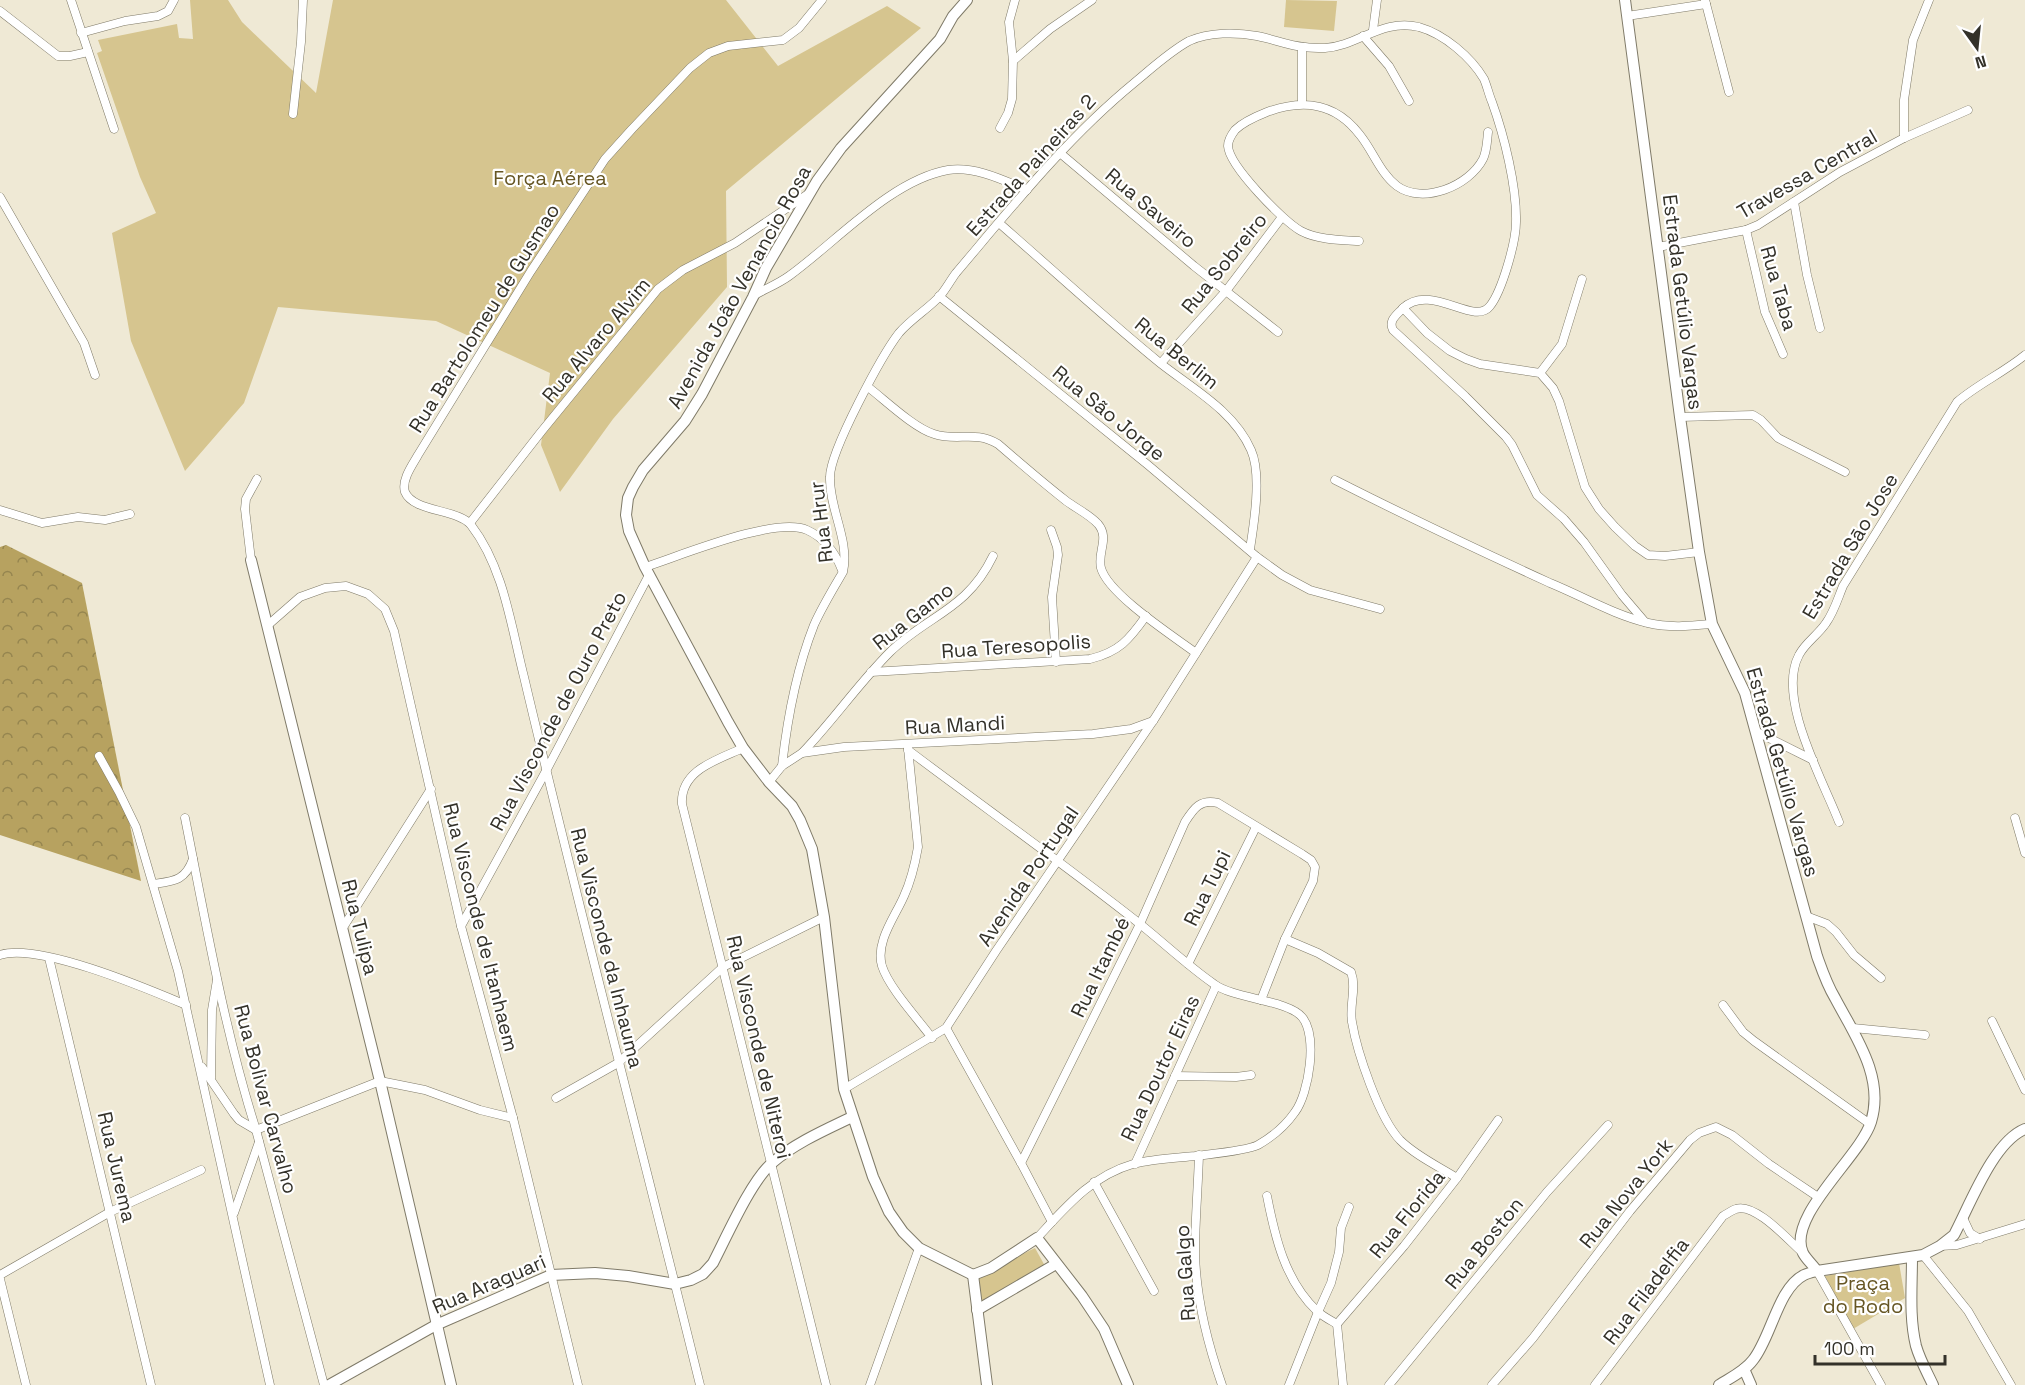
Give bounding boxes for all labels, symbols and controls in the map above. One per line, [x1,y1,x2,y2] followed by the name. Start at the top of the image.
[1947,18,2007,78] north arrow
[1973,50,1989,74] text: N
[960,89,1102,241] street label: Estrada Paineiras 2
[1732,123,1882,225] street label: Travessa Central
[661,161,817,413] street label: Avenida João Venancio Rosa
[1100,162,1202,254] street label: Rua Saveiro
[493,165,607,191] park label: Força Aérea
[1657,193,1709,411] street label: Estrada Getúlio Vargas
[403,199,565,437] street label: Rua Bartolomeu de Gusmao
[1175,207,1273,319] street label: Rua Sobreiro
[1755,243,1803,333] street label: Rua Taba
[536,272,656,408] street label: Rua Alvaro Alvim
[1130,311,1224,395] street label: Rua Berlim
[1047,359,1171,467] street label: Rua São Jorge
[1796,468,1904,624] street label: Estrada Sāo Jose
[803,480,839,564] street label: Rua Hrur
[867,576,959,656] street label: Rua Gamo
[484,587,632,835] street label: Rua Visconde de Ouro Preto
[940,628,1092,664] street label: Rua Teresopolis
[1741,664,1825,880] street label: Estrada Getúlio Vargas
[904,709,1006,741] street label: Rua Mandi
[437,800,525,1054] street label: Rua Visconde de Itanhaem
[972,801,1084,951] street label: Avenida Portugal
[565,825,649,1071] street label: Rua Visconde da Inhauma
[1178,846,1236,930] street label: Rua Tupi
[336,876,384,978] street label: Rua Tulipa
[1064,912,1136,1022] street label: Rua Itambé
[721,933,797,1161] street label: Rua Visconde de Niteroi
[1115,991,1205,1145] street label: Rua Doutor Eiras
[228,1002,304,1196] street label: Rua Bolivar Carvalho
[92,1109,142,1225] street label: Rua Jurema
[1574,1132,1679,1254] street label: Rua Nova York
[1363,1164,1451,1264] street label: Rua Florida
[1439,1192,1529,1294] street label: Rua Boston
[1169,1224,1201,1322] street label: Rua Galgo
[1597,1232,1695,1350] street label: Rua Filadelfia
[428,1248,550,1320] street label: Rua Araguari
[1823,1270,1903,1319] park label: Praça do Rodo
[1815,1328,1946,1366] scale bar
[1824,1337,1875,1360] text: 100 m

